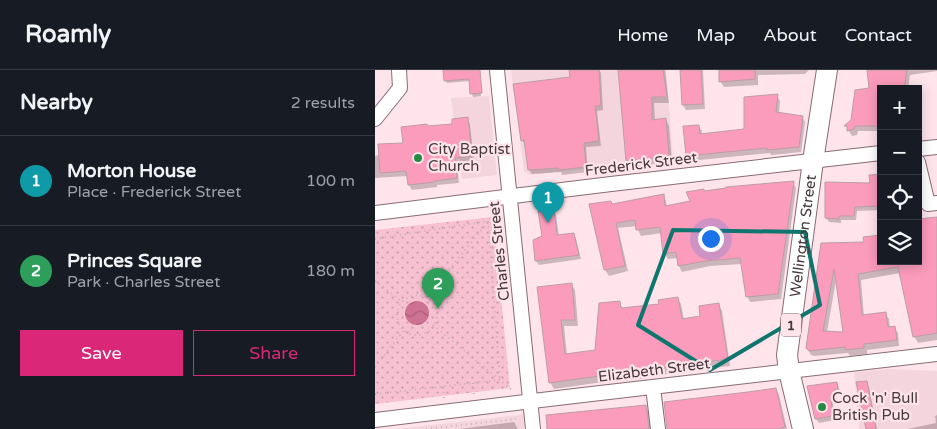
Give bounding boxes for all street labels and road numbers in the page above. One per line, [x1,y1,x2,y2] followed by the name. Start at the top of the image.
[584,148,698,180] street label: Frederick Street
[786,173,820,298] street label: Wellington Street
[485,200,513,302] street label: Charles Street
[781,314,801,336] road number: 1
[597,354,711,386] street label: Elizabeth Street

